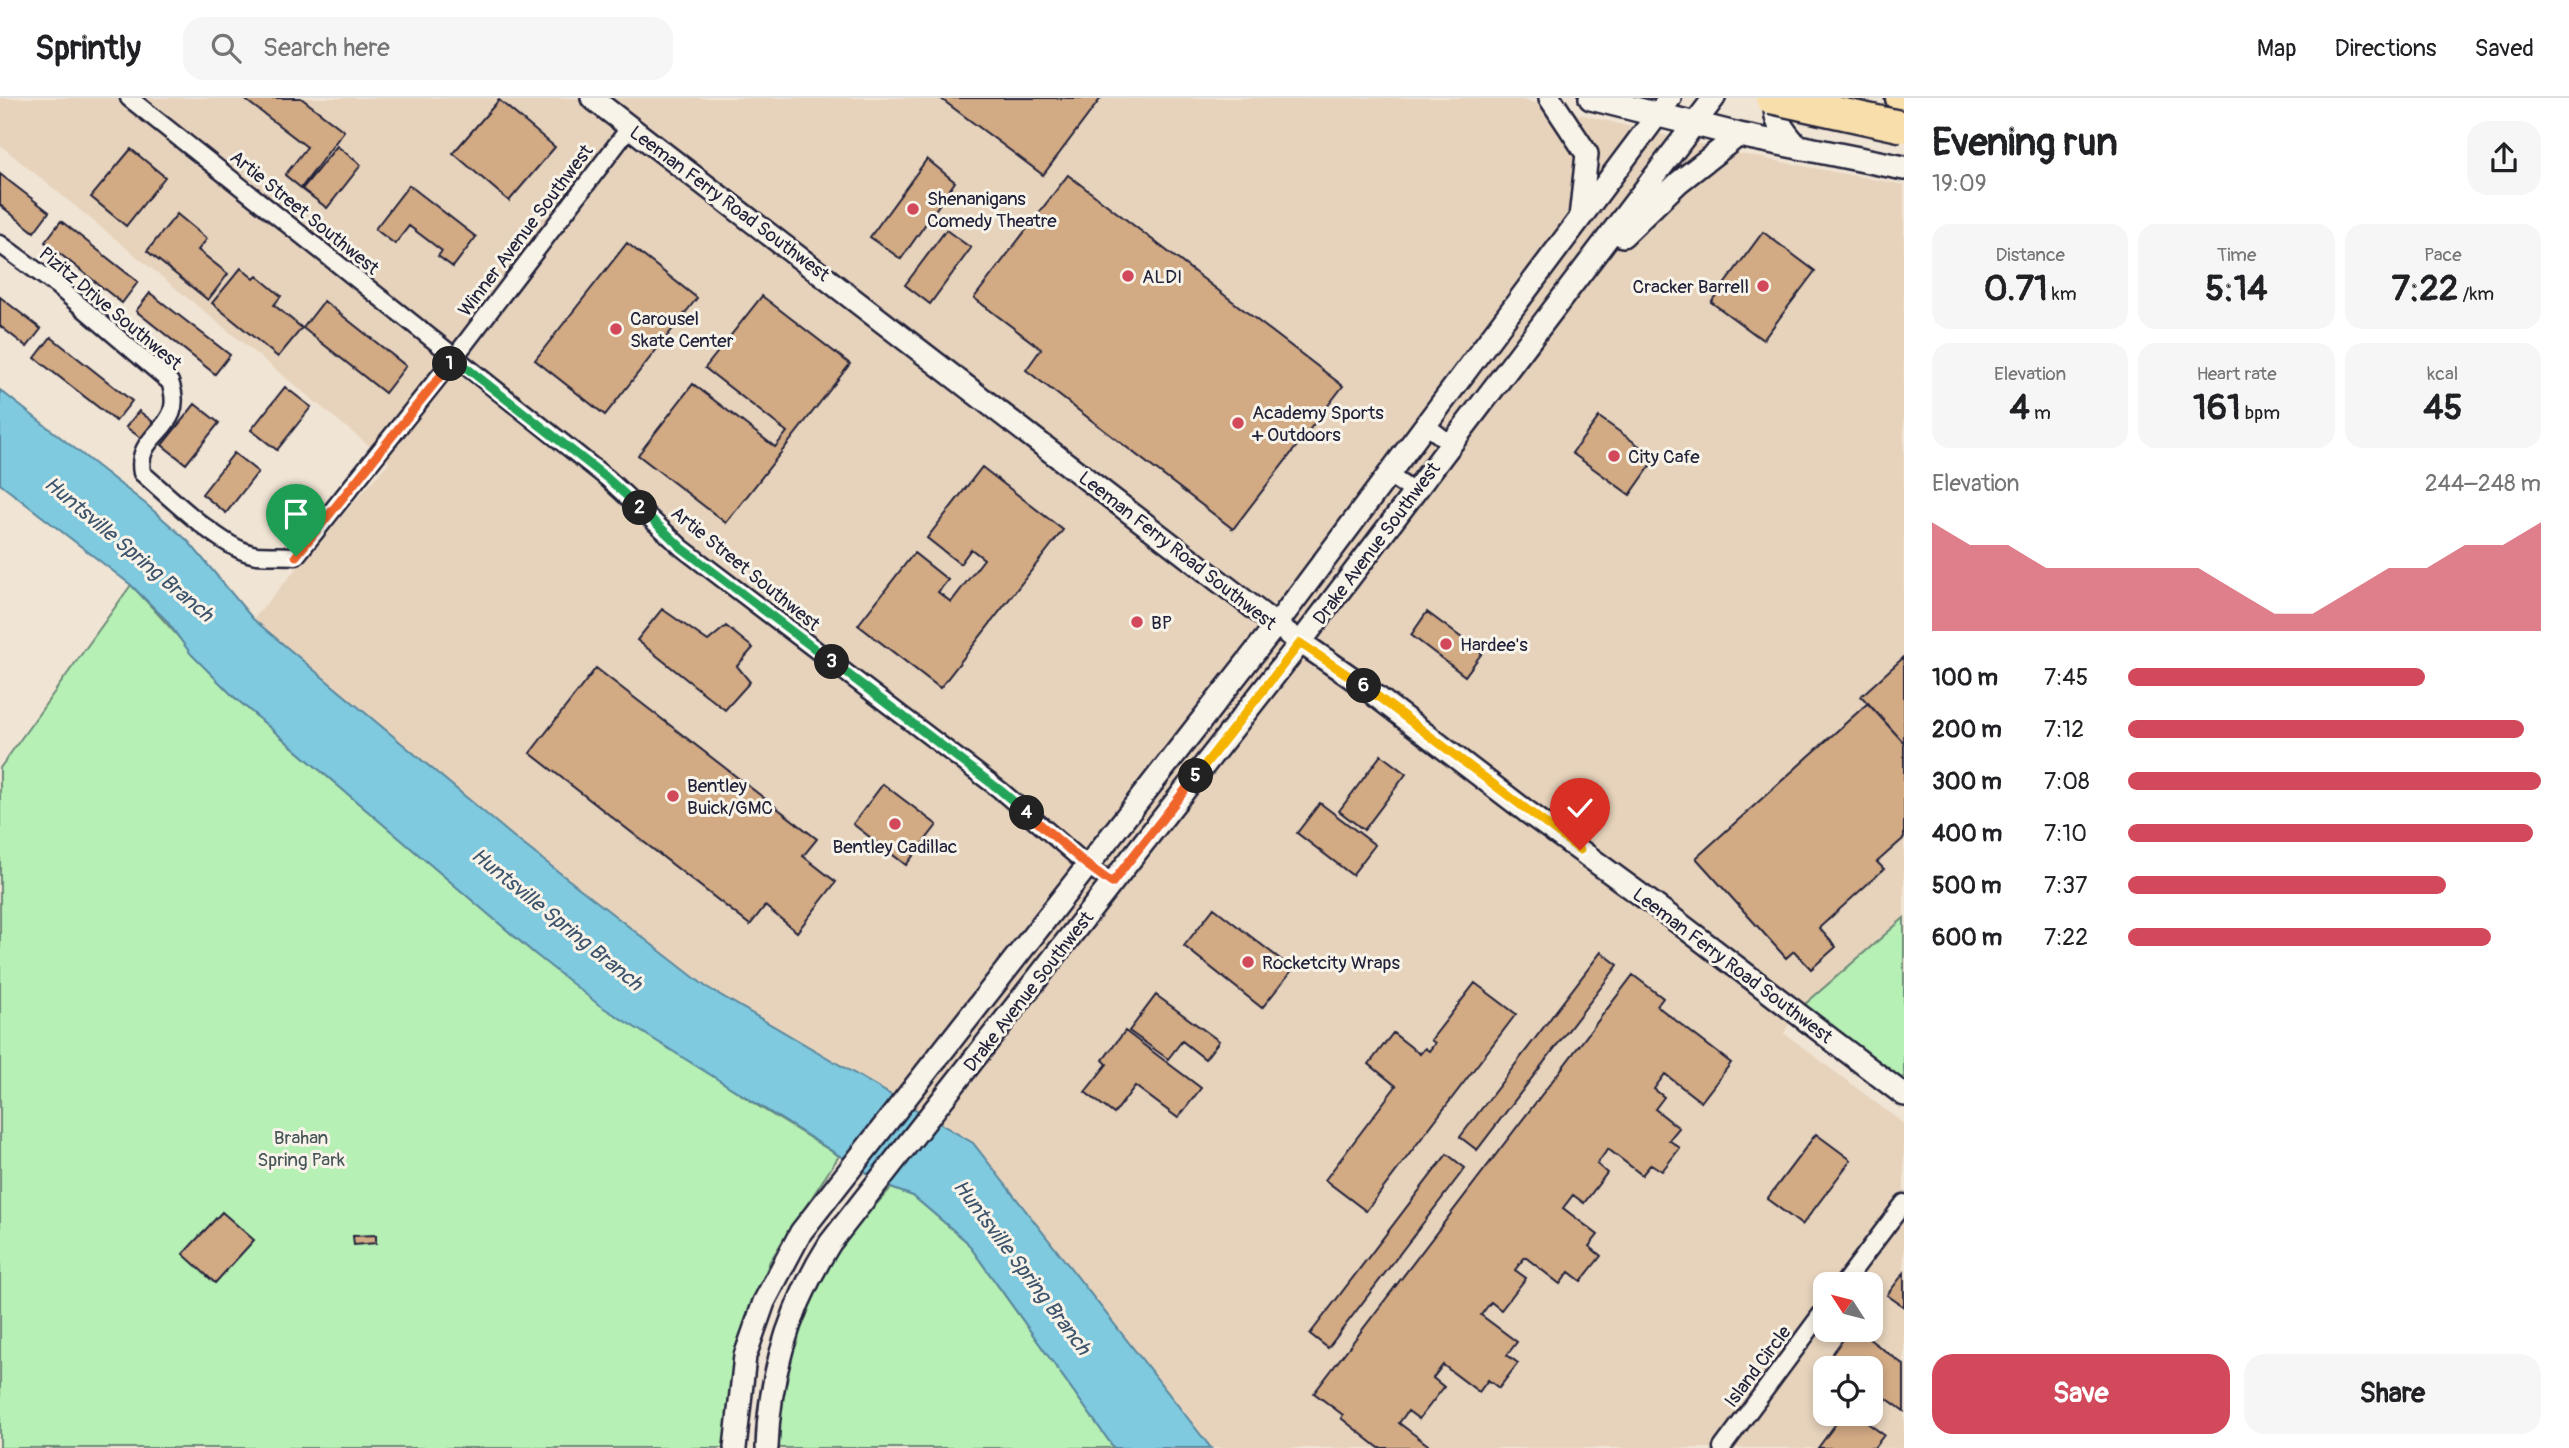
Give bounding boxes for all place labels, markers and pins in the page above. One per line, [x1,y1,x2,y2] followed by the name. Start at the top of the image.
[927,187,1057,233] place label: Shenanigans Comedy Theatre
[905,201,921,217] marker: Shenanigans Comedy Theatre
[1142,265,1182,289] place label: ALDI
[1120,268,1136,284] marker: ALDI
[1633,275,1749,299] place label: Cracker Barrell
[1755,278,1771,294] marker: Cracker Barrell
[630,307,734,353] place label: Carousel Skate Center
[608,321,624,337] marker: Carousel Skate Center
[433,346,468,382] pin: 1
[1251,401,1384,447] place label: Academy Sports + Outdoors
[1230,415,1246,431] marker: Academy Sports + Outdoors
[1628,445,1700,469] place label: City Cafe
[1606,448,1622,464] marker: City Cafe
[266,484,326,556] pin
[622,490,658,526] pin: 2
[1151,611,1172,635] place label: BP
[1129,614,1145,630] marker: BP
[1460,633,1528,657] place label: Hardee's
[1438,636,1454,652] marker: Hardee's
[814,644,850,680] pin: 3
[1346,668,1382,704] pin: 6
[1178,758,1214,794] pin: 5
[687,774,773,820] place label: Bentley Buick/GMC
[1550,778,1610,850] pin
[665,788,681,804] marker: Bentley Buick/GMC
[1010,796,1044,830] pin: 4
[887,816,903,832] marker: Bentley Cadillac
[833,835,958,859] place label: Bentley Cadillac
[1262,951,1401,975] place label: Rocketcity Wraps
[1240,954,1256,970] marker: Rocketcity Wraps

